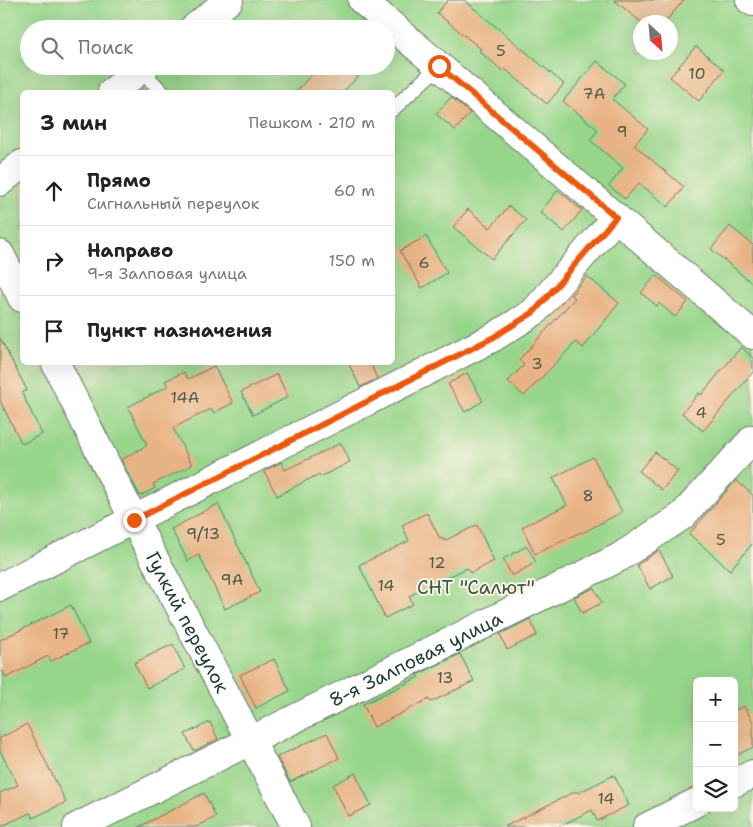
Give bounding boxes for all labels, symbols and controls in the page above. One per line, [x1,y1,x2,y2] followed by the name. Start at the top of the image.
[633,15,678,60] north arrow
[20,20,395,75] search box
[38,34,66,62] icon: search
[78,35,133,60] text: Поиск
[496,40,506,61] house number: 5
[428,55,451,78] route start
[688,63,706,84] house number: 10
[583,83,605,104] house number: 7А
[40,109,107,137] text: 3 мин
[249,112,375,133] text: Пешком · 210 m
[616,121,628,142] house number: 9
[87,168,151,193] text: Прямо
[40,177,68,205] icon: ahead
[334,180,375,201] text: 60 m
[87,193,259,214] text: Сигнальный переулок
[87,238,173,263] text: Направо
[40,247,68,275] icon: right
[328,250,375,271] text: 150 m
[418,252,430,273] house number: 6
[87,263,247,284] text: 9-я Залповая улица
[40,317,68,345] icon: arrive
[87,318,272,343] text: Пункт назначения
[531,353,543,374] house number: 3
[171,387,199,408] house number: 14А
[695,402,707,423] house number: 4
[582,485,594,506] house number: 8
[123,509,146,532] route end
[186,523,220,544] house number: 9/13
[716,529,726,550] house number: 5
[140,547,235,697] street label: Гулкий переулок
[428,552,446,573] house number: 12
[221,569,243,590] house number: 9А
[377,575,395,596] house number: 14
[417,575,535,600] park label: СНТ "Салют"
[325,606,507,713] street label: 8-я Залповая улица
[52,623,70,644] house number: 17
[436,667,454,688] house number: 13
[693,677,738,812] map controls
[693,677,738,722] button: +
[693,722,738,767] button: −
[693,767,738,812] button: layers
[597,788,615,809] house number: 14

